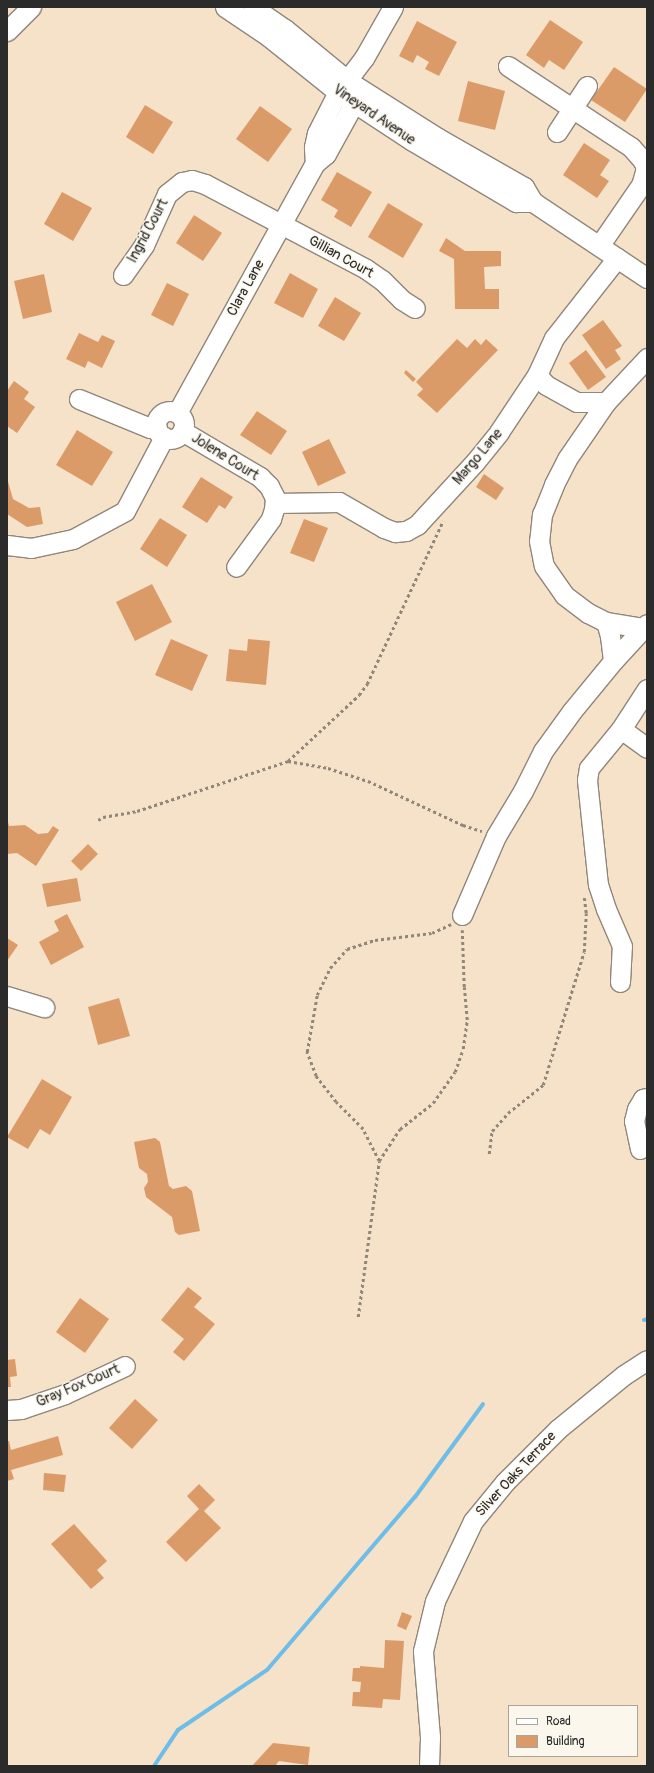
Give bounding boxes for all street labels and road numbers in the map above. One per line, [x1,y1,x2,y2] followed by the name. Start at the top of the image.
[330,81,418,149] street label: Vineyard Avenue
[124,196,172,266] street label: Ingrid Court
[306,232,376,282] street label: Gillian Court
[224,257,268,319] street label: Clara Lane
[450,426,506,488] street label: Margo Lane
[188,430,262,484] street label: Jolene Court
[34,1361,122,1411] street label: Gray Fox Court
[472,1428,560,1520] street label: Silver Oaks Terrace

